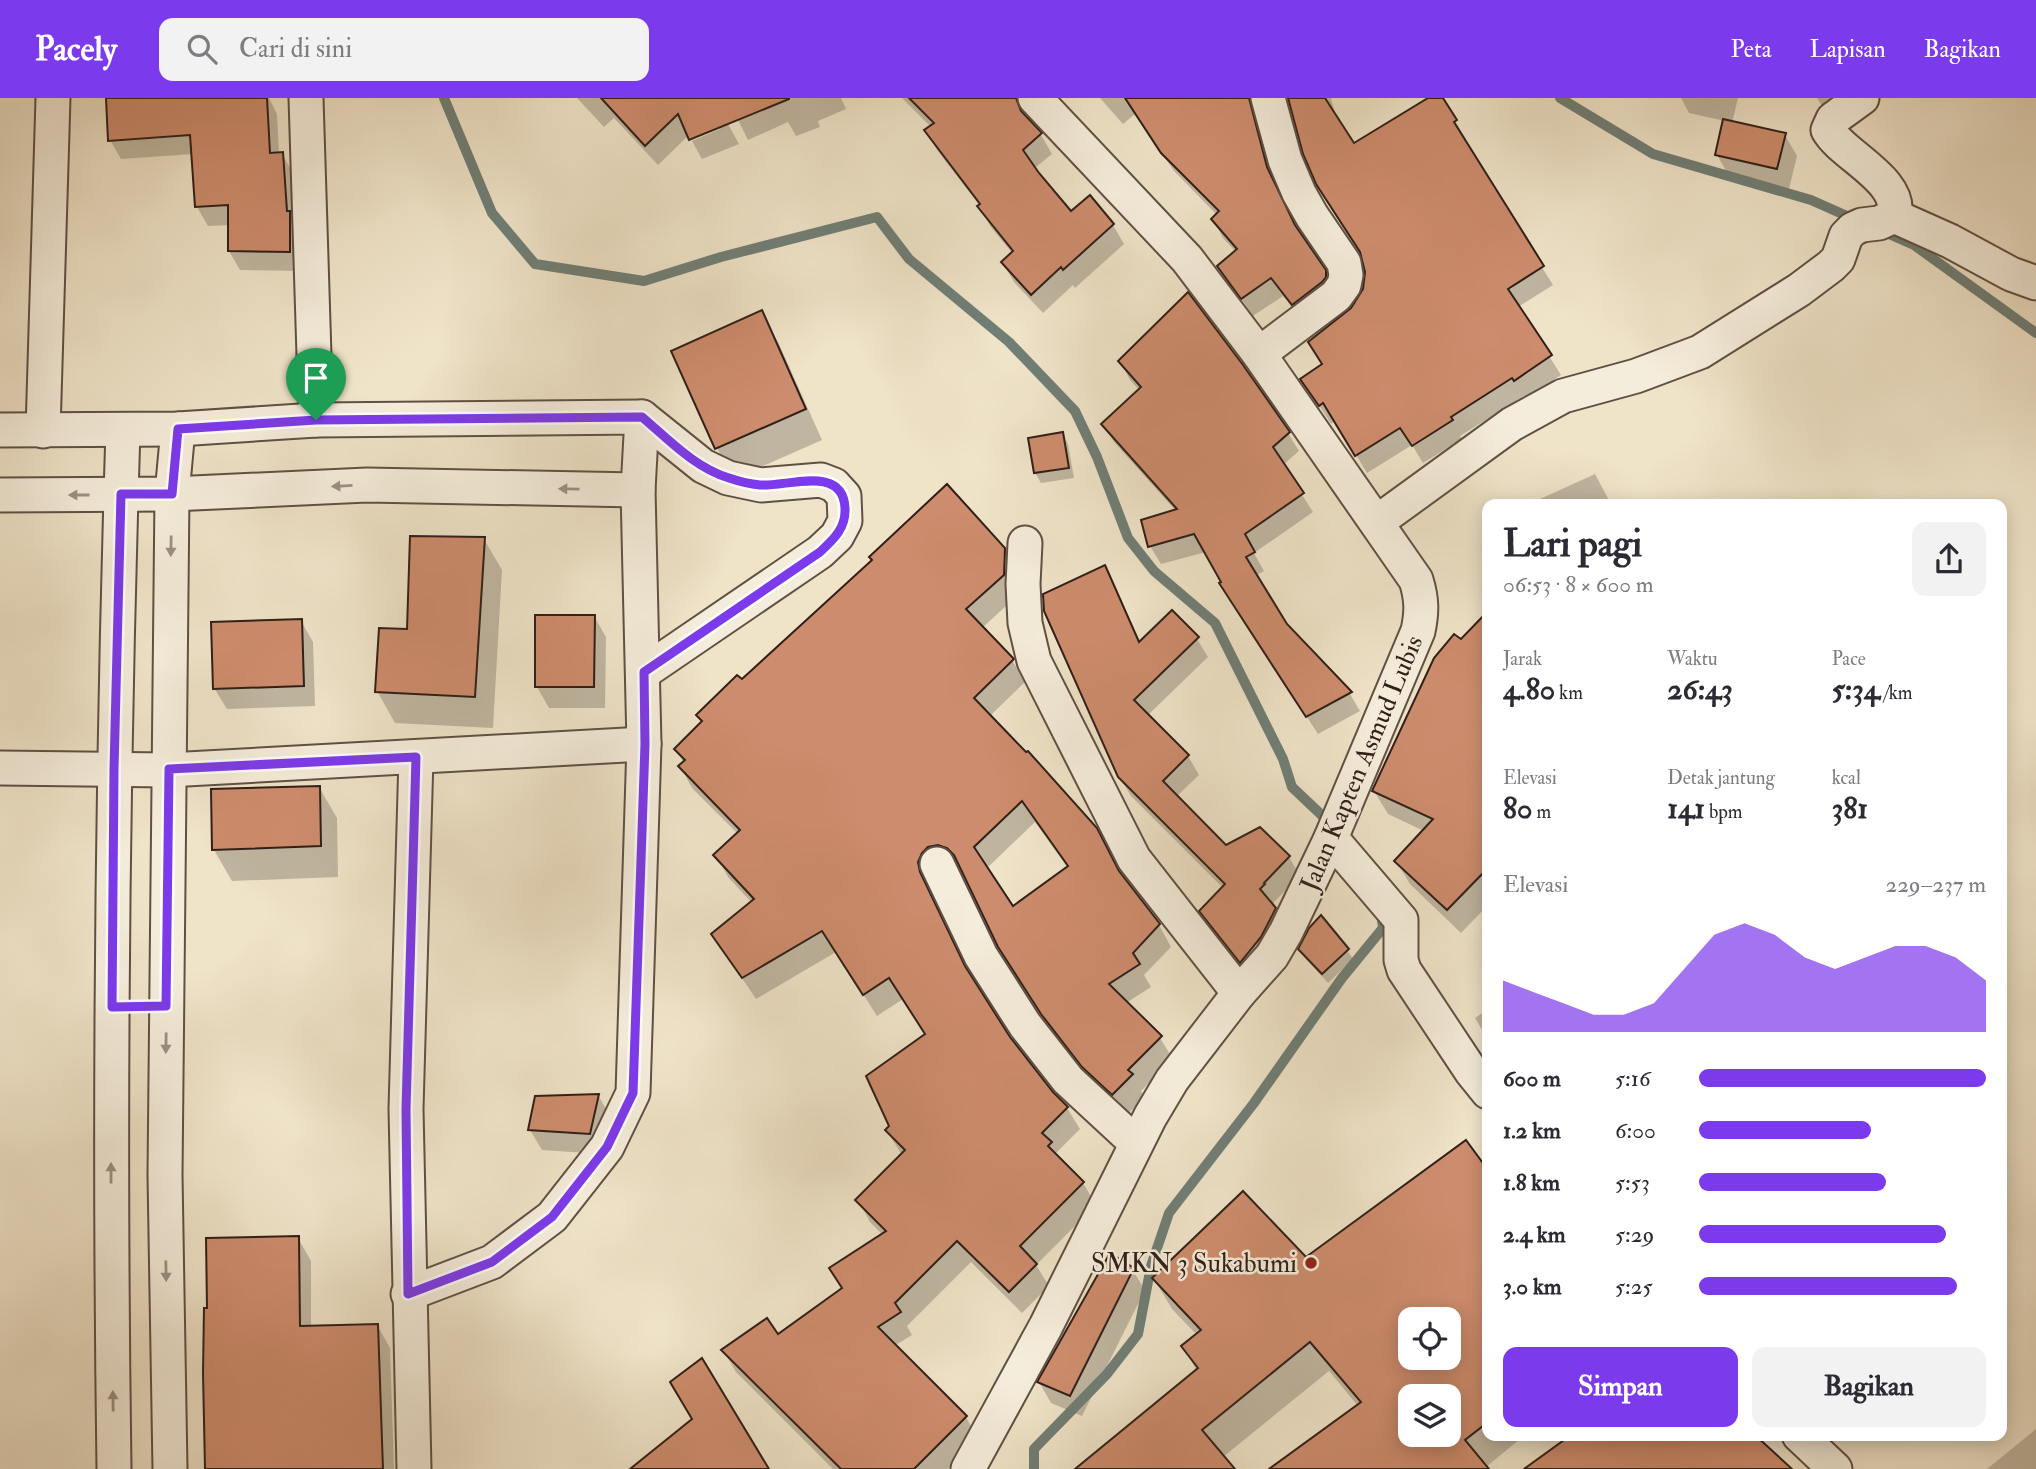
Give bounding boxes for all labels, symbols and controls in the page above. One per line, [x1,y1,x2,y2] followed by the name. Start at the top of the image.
[159,18,649,81] search box
[35,29,117,70] text: Pacely
[183,30,221,68] icon: search
[239,33,352,65] text: Cari di sini
[1730,34,1772,65] text: Peta
[1810,34,1886,65] text: Lapisan
[1924,34,2001,65] text: Bagikan
[286,348,346,420] pin
[297,359,335,397] icon: arrive
[331,481,353,492] one-way arrow
[558,483,580,495] one-way arrow
[68,489,90,501] one-way arrow
[1503,520,1642,568] text: Lari pagi
[1912,522,1986,596] button: share
[165,535,177,557] one-way arrow
[1503,570,1654,599] text: 06:53 · 8 × 600 m
[1293,631,1431,897] street label: Jalan Kapten Asmud Lubis
[1503,647,1542,671] text: Jarak
[1667,647,1718,671] text: Waktu
[1832,647,1866,671] text: Pace
[1503,671,1555,708] text: 4.80
[1667,671,1733,708] text: 26:43
[1832,671,1880,708] text: 5:34
[1555,681,1583,705] text: km
[1880,681,1913,705] text: /km
[1503,766,1557,790] text: Elevasi
[1667,766,1775,790] text: Detak jantung
[1832,766,1861,790] text: kcal
[1503,790,1532,827] text: 80
[1667,790,1705,827] text: 141
[1832,790,1868,827] text: 381
[1532,800,1551,824] text: m
[1705,800,1743,824] text: bpm
[1503,870,1568,899] text: Elevasi
[1886,870,1986,899] text: 229–237 m
[160,1032,172,1054] one-way arrow
[1503,1064,1561,1093] text: 600 m
[1615,1064,1651,1093] text: 5:16
[1503,1116,1561,1145] text: 1.2 km
[1615,1116,1656,1145] text: 6:00
[105,1162,117,1184] one-way arrow
[1503,1168,1560,1197] text: 1.8 km
[1615,1168,1650,1197] text: 5:53
[1503,1220,1566,1249] text: 2.4 km
[1615,1220,1654,1249] text: 5:29
[1091,1248,1297,1280] place label: SMKN 3 Sukabumi
[1303,1255,1319,1271] marker: SMKN 3 Sukabumi
[161,1260,172,1282] one-way arrow
[1503,1272,1562,1301] text: 3.0 km
[1615,1272,1653,1301] text: 5:25
[1398,1307,1461,1447] map controls
[1398,1307,1461,1370] button: locate
[1503,1347,1738,1427] button: Simpan
[1752,1347,1986,1427] button: Bagikan
[1398,1384,1461,1447] button: layers
[107,1390,118,1412] one-way arrow

